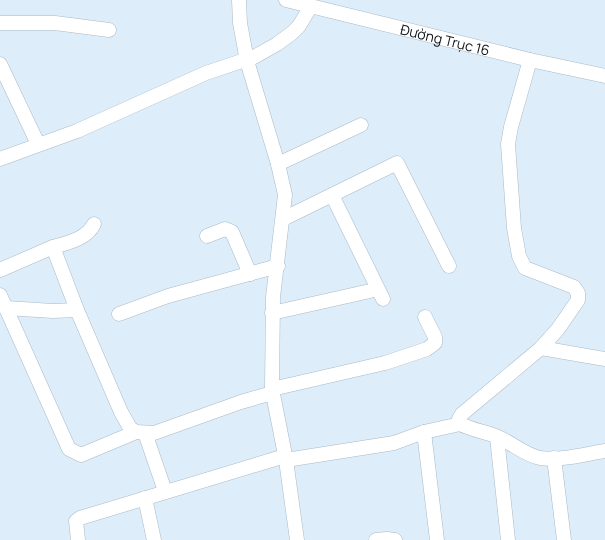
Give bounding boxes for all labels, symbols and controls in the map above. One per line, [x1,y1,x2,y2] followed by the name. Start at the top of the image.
[399,19,492,59] street label: Đường Trục 16

